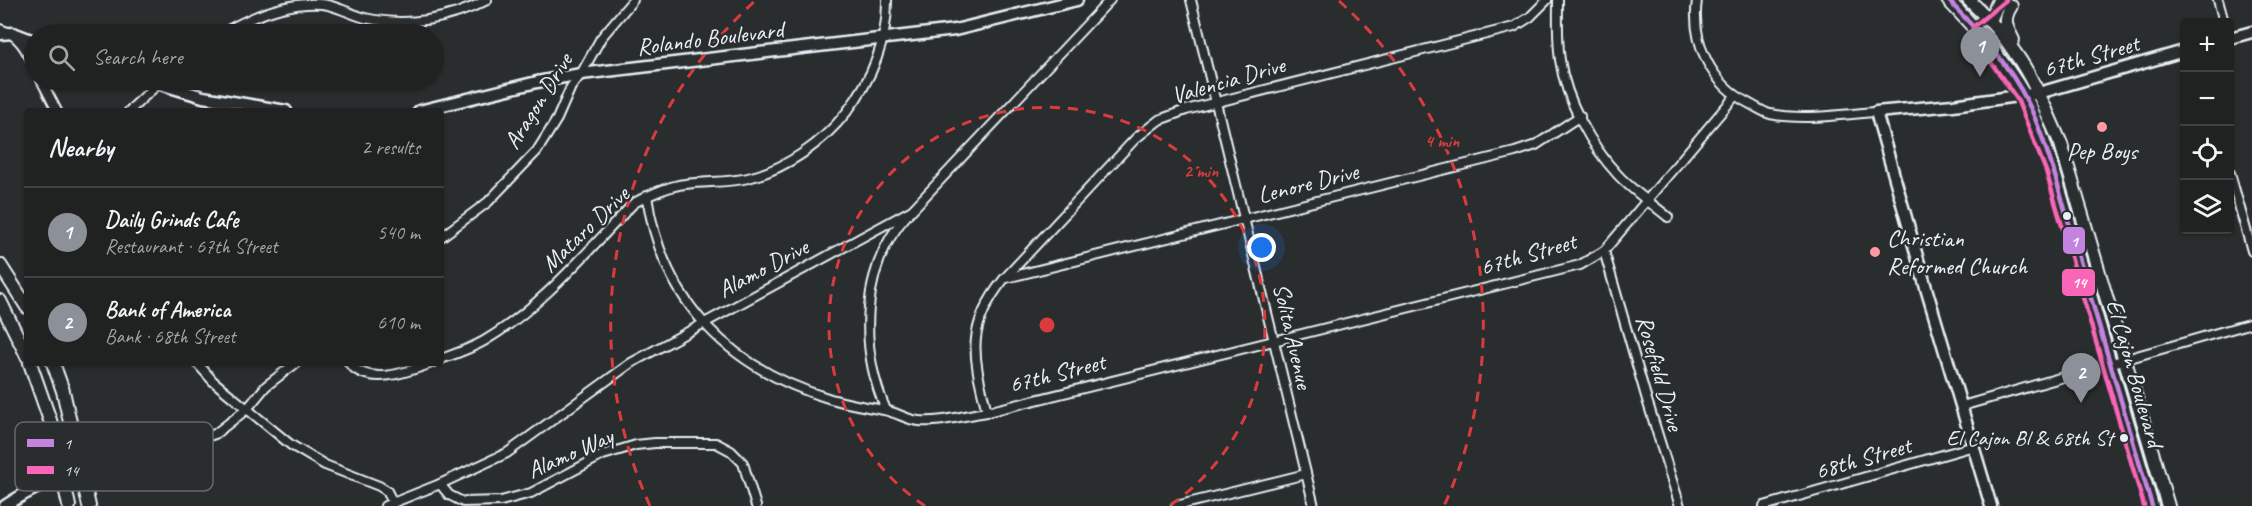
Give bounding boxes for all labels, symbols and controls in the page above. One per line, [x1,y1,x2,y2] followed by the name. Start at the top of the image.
[635,14,789,62] street label: Rolando Boulevard
[2180,18,2234,234] map controls
[2180,18,2234,72] button: +
[24,24,444,90] search box
[1960,28,2000,77] pin: 1
[2040,28,2144,84] street label: 67th Street
[45,41,78,74] icon: search
[93,43,183,71] text: Search here
[497,46,580,154] street label: Aragon Drive
[1168,49,1290,110] street label: Valencia Drive
[2180,72,2234,126] button: −
[2095,120,2109,134] marker: Pep Boys
[2180,126,2234,180] button: locate
[1425,130,1460,152] text: 4 min
[48,131,113,164] text: Nearby
[361,135,420,160] text: 2 results
[2067,136,2139,166] place label: Pep Boys
[1255,156,1364,210] street label: Lenore Drive
[1184,160,1219,182] text: 2 min
[535,178,637,278] street label: Mataro Drive
[2180,180,2234,234] button: layers
[105,206,238,234] text: Daily Grinds Cafe
[2061,210,2073,222] unlabelled marker
[63,220,72,245] text: 1
[377,220,420,245] text: 540 m
[1887,223,2028,281] place label: Christian Reformed Church
[1477,226,1581,282] street label: 67th Street
[2062,226,2086,255] line badge: 1
[713,231,815,304] street label: Alamo Drive
[2070,232,2079,252] text: 1
[1247,233,1276,262] your location
[105,234,278,259] text: Restaurant · 67th Street
[1868,245,1882,259] marker: Christian Reformed Church
[2061,268,2096,297] line badge: 14
[2072,273,2088,293] text: 14
[1266,280,1320,394] street label: Solita Avenue
[105,296,231,324] text: Bank of America
[2100,296,2171,454] street label: El Cajon Boulevard
[63,310,72,335] text: 2
[377,310,420,335] text: 610 m
[1629,312,1691,436] street label: Rosefield Drive
[1037,315,1057,335] centre of rings
[105,324,236,349] text: Bank · 68th Street
[1006,346,1110,399] street label: 67th Street
[2062,354,2100,403] pin: 2
[522,420,619,485] street label: Alamo Way
[15,422,213,491] legend
[1946,424,2116,452] place label: El Cajon Bl & 68th St
[1812,430,1916,486] street label: 68th Street
[2118,432,2130,444] marker: El Cajon Bl & 68th St
[64,434,72,454] text: 1
[64,461,80,481] text: 14

